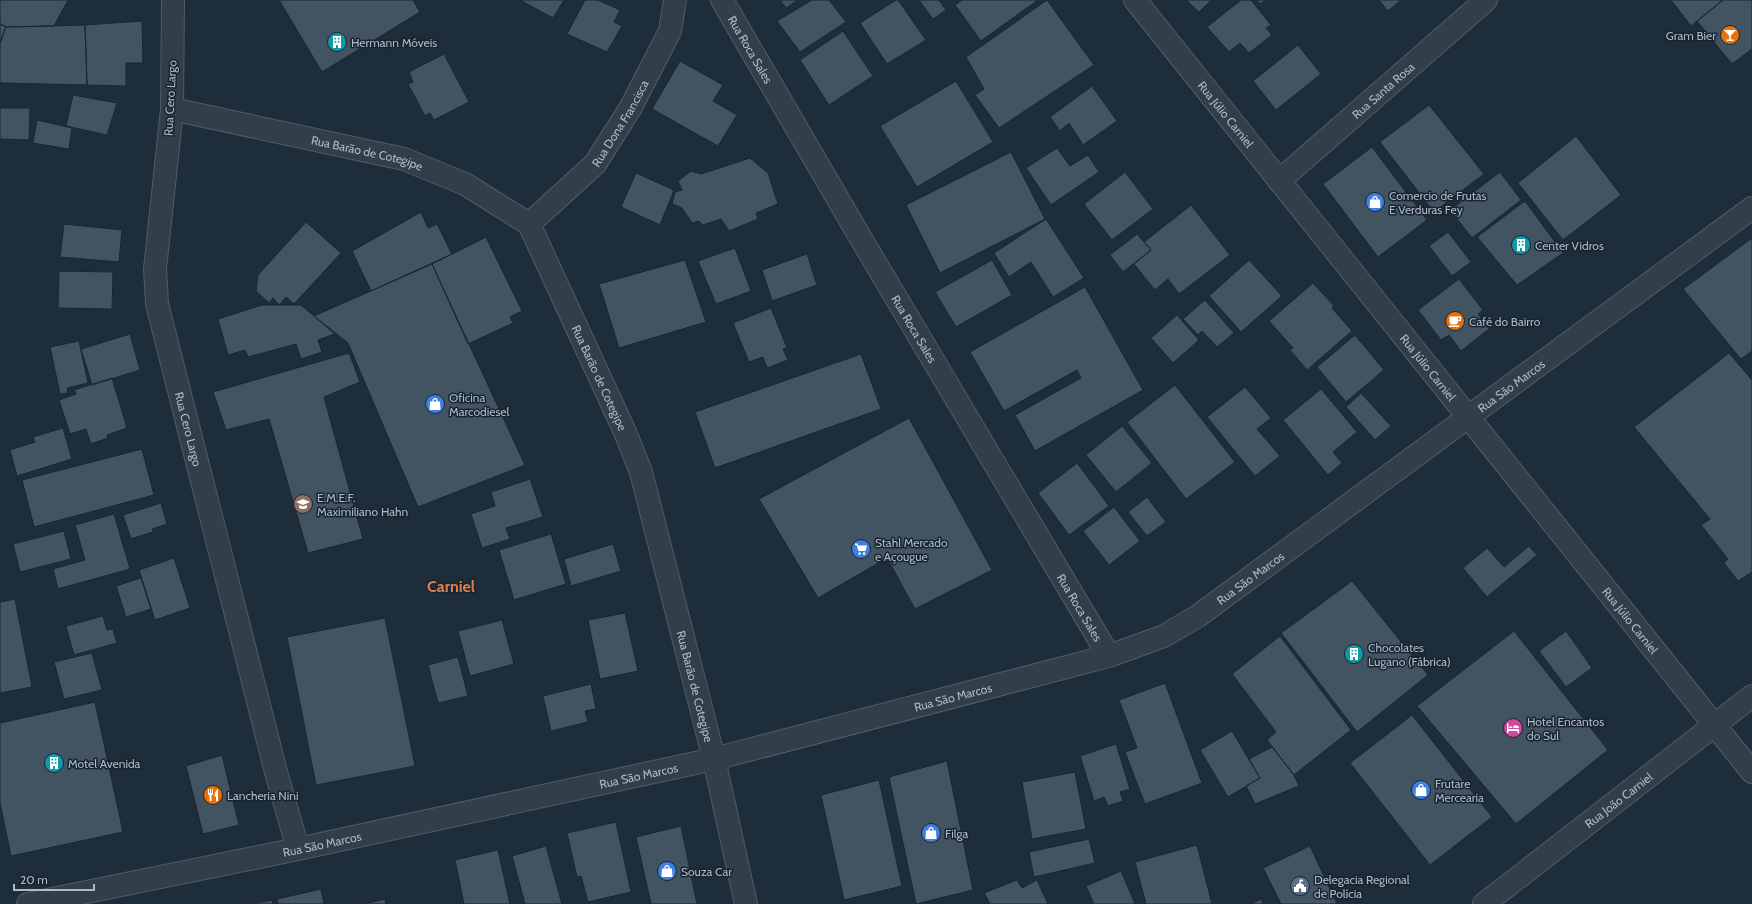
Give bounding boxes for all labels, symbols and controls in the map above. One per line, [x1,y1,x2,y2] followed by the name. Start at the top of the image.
[725,13,776,86] street label: Rua Roca Sales
[1719,24,1741,46] bar icon: Gram Bier
[1666,28,1716,43] place label: Gram Bier
[326,31,348,53] building icon: Hermann Móveis
[351,35,437,50] place label: Hermann Móveis
[161,59,180,136] street label: Rua Cero Largo
[1349,59,1417,122] street label: Rua Santa Rosa
[588,77,651,169] street label: Rua Dona Francisca
[1195,78,1257,151] street label: Rua Júlio Carniel
[310,132,425,174] street label: Rua Barão de Cotegipe
[1389,188,1487,217] place label: Comercio de Frutas E Verduras Fey
[1364,191,1386,213] shop icon: Comercio de Frutas E Verduras Fey
[1510,234,1532,256] building icon: Center Vidros
[1535,238,1604,253] place label: Center Vidros
[889,292,940,365] street label: Rua Roca Sales
[1444,310,1466,332] cafe icon: Café do Bairro
[1469,314,1541,329] place label: Café do Bairro
[569,323,631,433] street label: Rua Barão de Cotegipe
[1397,331,1460,404] street label: Rua Júlio Carniel
[1474,356,1548,415] street label: Rua São Marcos
[172,390,206,468] street label: Rua Cero Largo
[449,390,509,419] place label: Oficina Marcodiesel
[424,393,446,415] shop icon: Oficina Marcodiesel
[317,490,408,519] place label: E.M.E.F. Maximiliano Hahn
[292,493,314,515] school or university icon: E.M.E.F. Maximiliano Hahn
[875,535,948,564] place label: Stahl Mercado e Açougue
[850,538,872,560] supermarket icon: Stahl Mercado e Açougue
[1213,548,1287,607] street label: Rua São Marcos
[1054,571,1106,644] street label: Rua Roca Sales
[427,577,475,596] district label: Carniel
[1600,584,1662,657] street label: Rua Júlio Carniel
[674,629,717,744] street label: Rua Barão de Cotegipe
[1368,640,1451,669] place label: Chocolates Lugano (Fábrica)
[1343,643,1365,665] building icon: Chocolates Lugano (Fábrica)
[912,679,993,714] street label: Rua São Marcos
[1527,714,1604,743] place label: Hotel Encantos do Sul
[1502,717,1524,739] hotel icon: Hotel Encantos do Sul
[43,752,65,774] building icon: Motel Avenida
[68,756,141,771] place label: Motel Avenida
[598,760,679,791] street label: Rua São Marcos
[1581,769,1655,831] street label: Rua João Carniel
[1435,776,1484,805] place label: Frutare Mercearia
[1410,779,1432,801] shop icon: Frutare Mercearia
[202,784,224,806] restaurant icon: Lancheria Nini
[227,788,299,803] place label: Lancheria Nini
[920,822,942,844] shop icon: Filga
[945,826,969,841] place label: Filga
[281,828,363,859] street label: Rua São Marcos
[656,860,678,882] shop icon: Souza Car
[681,864,732,879] place label: Souza Car
[14,866,94,892] scale bar
[20,872,48,887] text: 20 m
[1314,872,1410,901] place label: Delegacia Regional de Polícia
[1289,875,1311,897] public building icon: Delegacia Regional de Polícia

